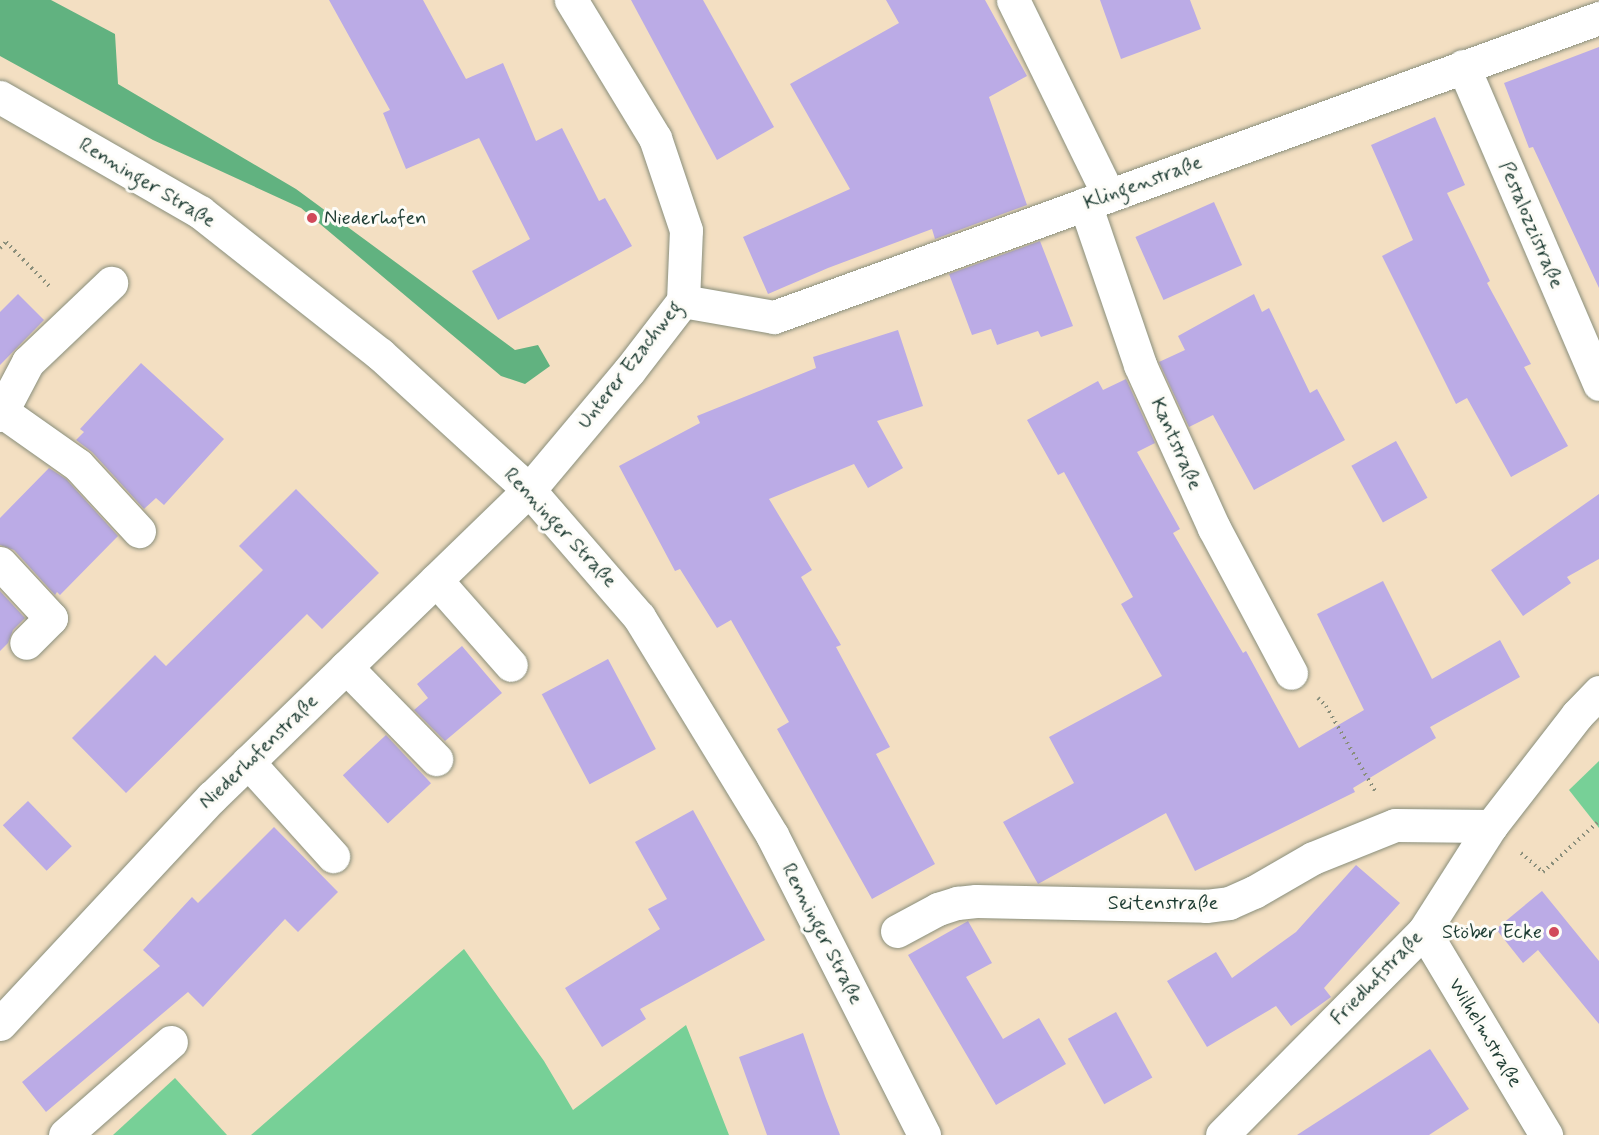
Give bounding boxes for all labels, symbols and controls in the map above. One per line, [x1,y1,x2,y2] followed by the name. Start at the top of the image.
[74,133,220,233] street label: Renninger Straße
[1081,151,1205,215] street label: Klingenstraße
[1493,158,1569,292] street label: Pestalozzistraße
[324,206,427,230] place label: Niederhofen
[305,211,319,225] marker: Niederhofen
[573,297,687,433] street label: Unterer Ezachweg
[1145,394,1207,494] street label: Kantstraße
[498,463,622,593] street label: Renninger Straße
[195,689,323,815] street label: Niederhofenstraße
[776,859,868,1009] street label: Renninger Straße
[1108,891,1218,915] street label: Seitenstraße
[1442,920,1542,944] place label: Stöber Ecke
[1547,925,1561,939] marker: Stöber Ecke
[1326,926,1428,1030] street label: Friedhofstraße
[1443,974,1527,1092] street label: Wilhelmstraße

